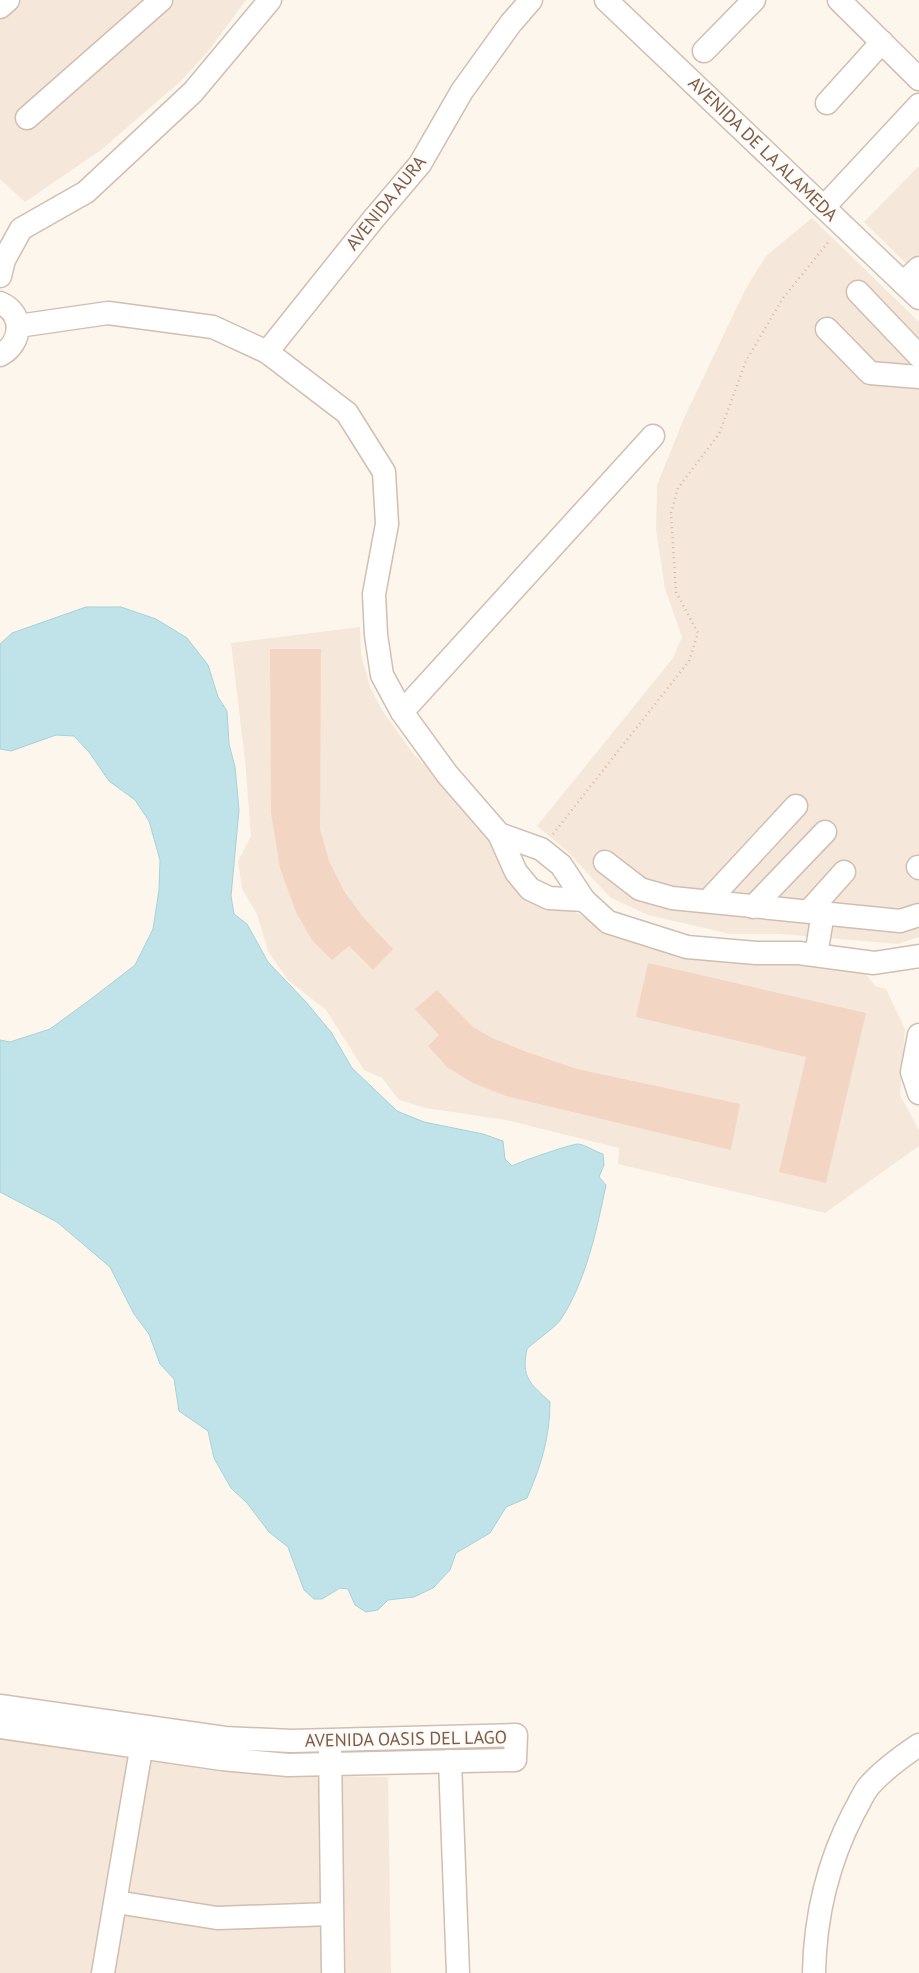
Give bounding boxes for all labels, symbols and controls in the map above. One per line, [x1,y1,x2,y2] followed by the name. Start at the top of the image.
[684,71,843,226] street label: AVENIDA DE LA ALAMEDA
[340,150,431,255] street label: AVENIDA AURA
[305,1725,507,1752] street label: AVENIDA OASIS DEL LAGO

